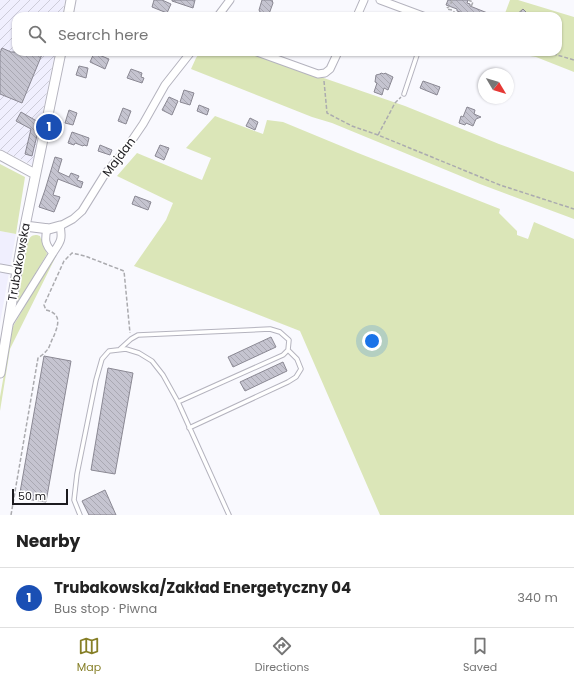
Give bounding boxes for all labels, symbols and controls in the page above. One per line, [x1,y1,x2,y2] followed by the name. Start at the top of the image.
[12,12,562,56] search box
[26,23,48,45] icon: search
[58,24,148,45] text: Search here
[478,68,514,104] north arrow
[36,112,62,142] pin: 1
[98,133,139,180] street label: Majdan
[3,221,34,302] street label: Trubakowska
[362,331,382,351] your location
[12,487,68,506] scale bar
[18,488,46,504] text: 50 m
[16,529,80,553] text: Nearby
[54,577,351,598] text: Trubakowska/Zakład Energetyczny 04
[27,588,31,607] text: 1
[517,588,558,607] text: 340 m
[54,599,157,618] text: Bus stop · Piwna
[77,635,101,676] tab: Map
[255,635,309,676] tab: Directions
[463,635,497,676] tab: Saved

